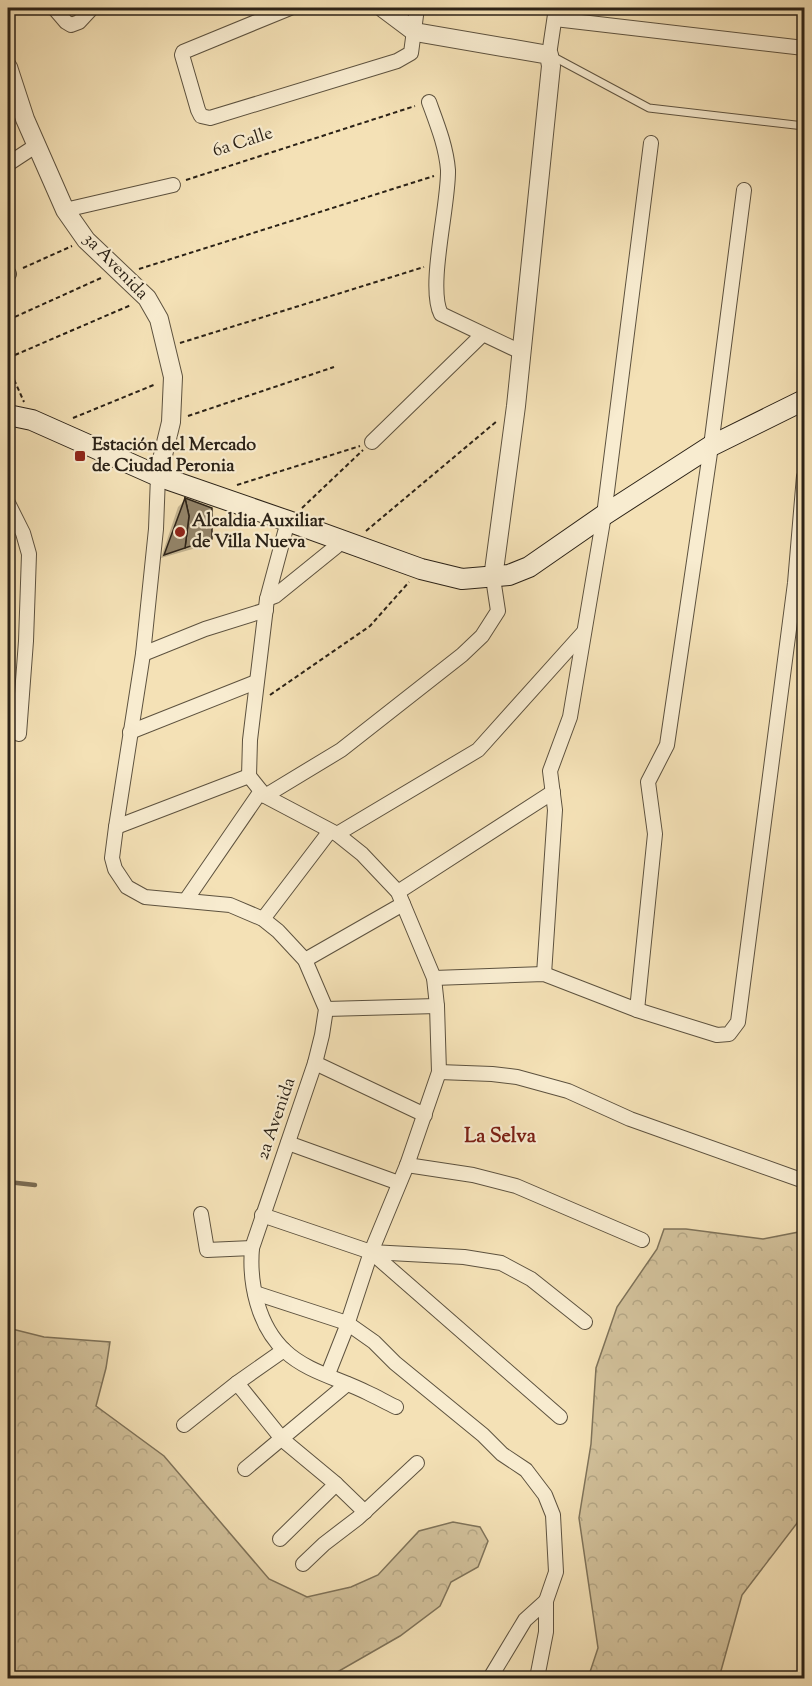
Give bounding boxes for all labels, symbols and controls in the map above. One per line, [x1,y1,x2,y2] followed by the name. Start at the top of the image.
[210,121,276,165] street label: 6a Calle
[76,228,154,306] street label: 3a Avenida
[92,433,256,480] place label: Estación del Mercado de Ciudad Peronia
[73,449,87,463] marker: Estación del Mercado de Ciudad Peronia
[192,509,325,556] place label: Alcaldia Auxiliar de Villa Nueva
[173,525,187,539] marker: Alcaldia Auxiliar de Villa Nueva
[251,1074,303,1164] street label: 2a Avenida
[464,1123,537,1152] district label: La Selva

